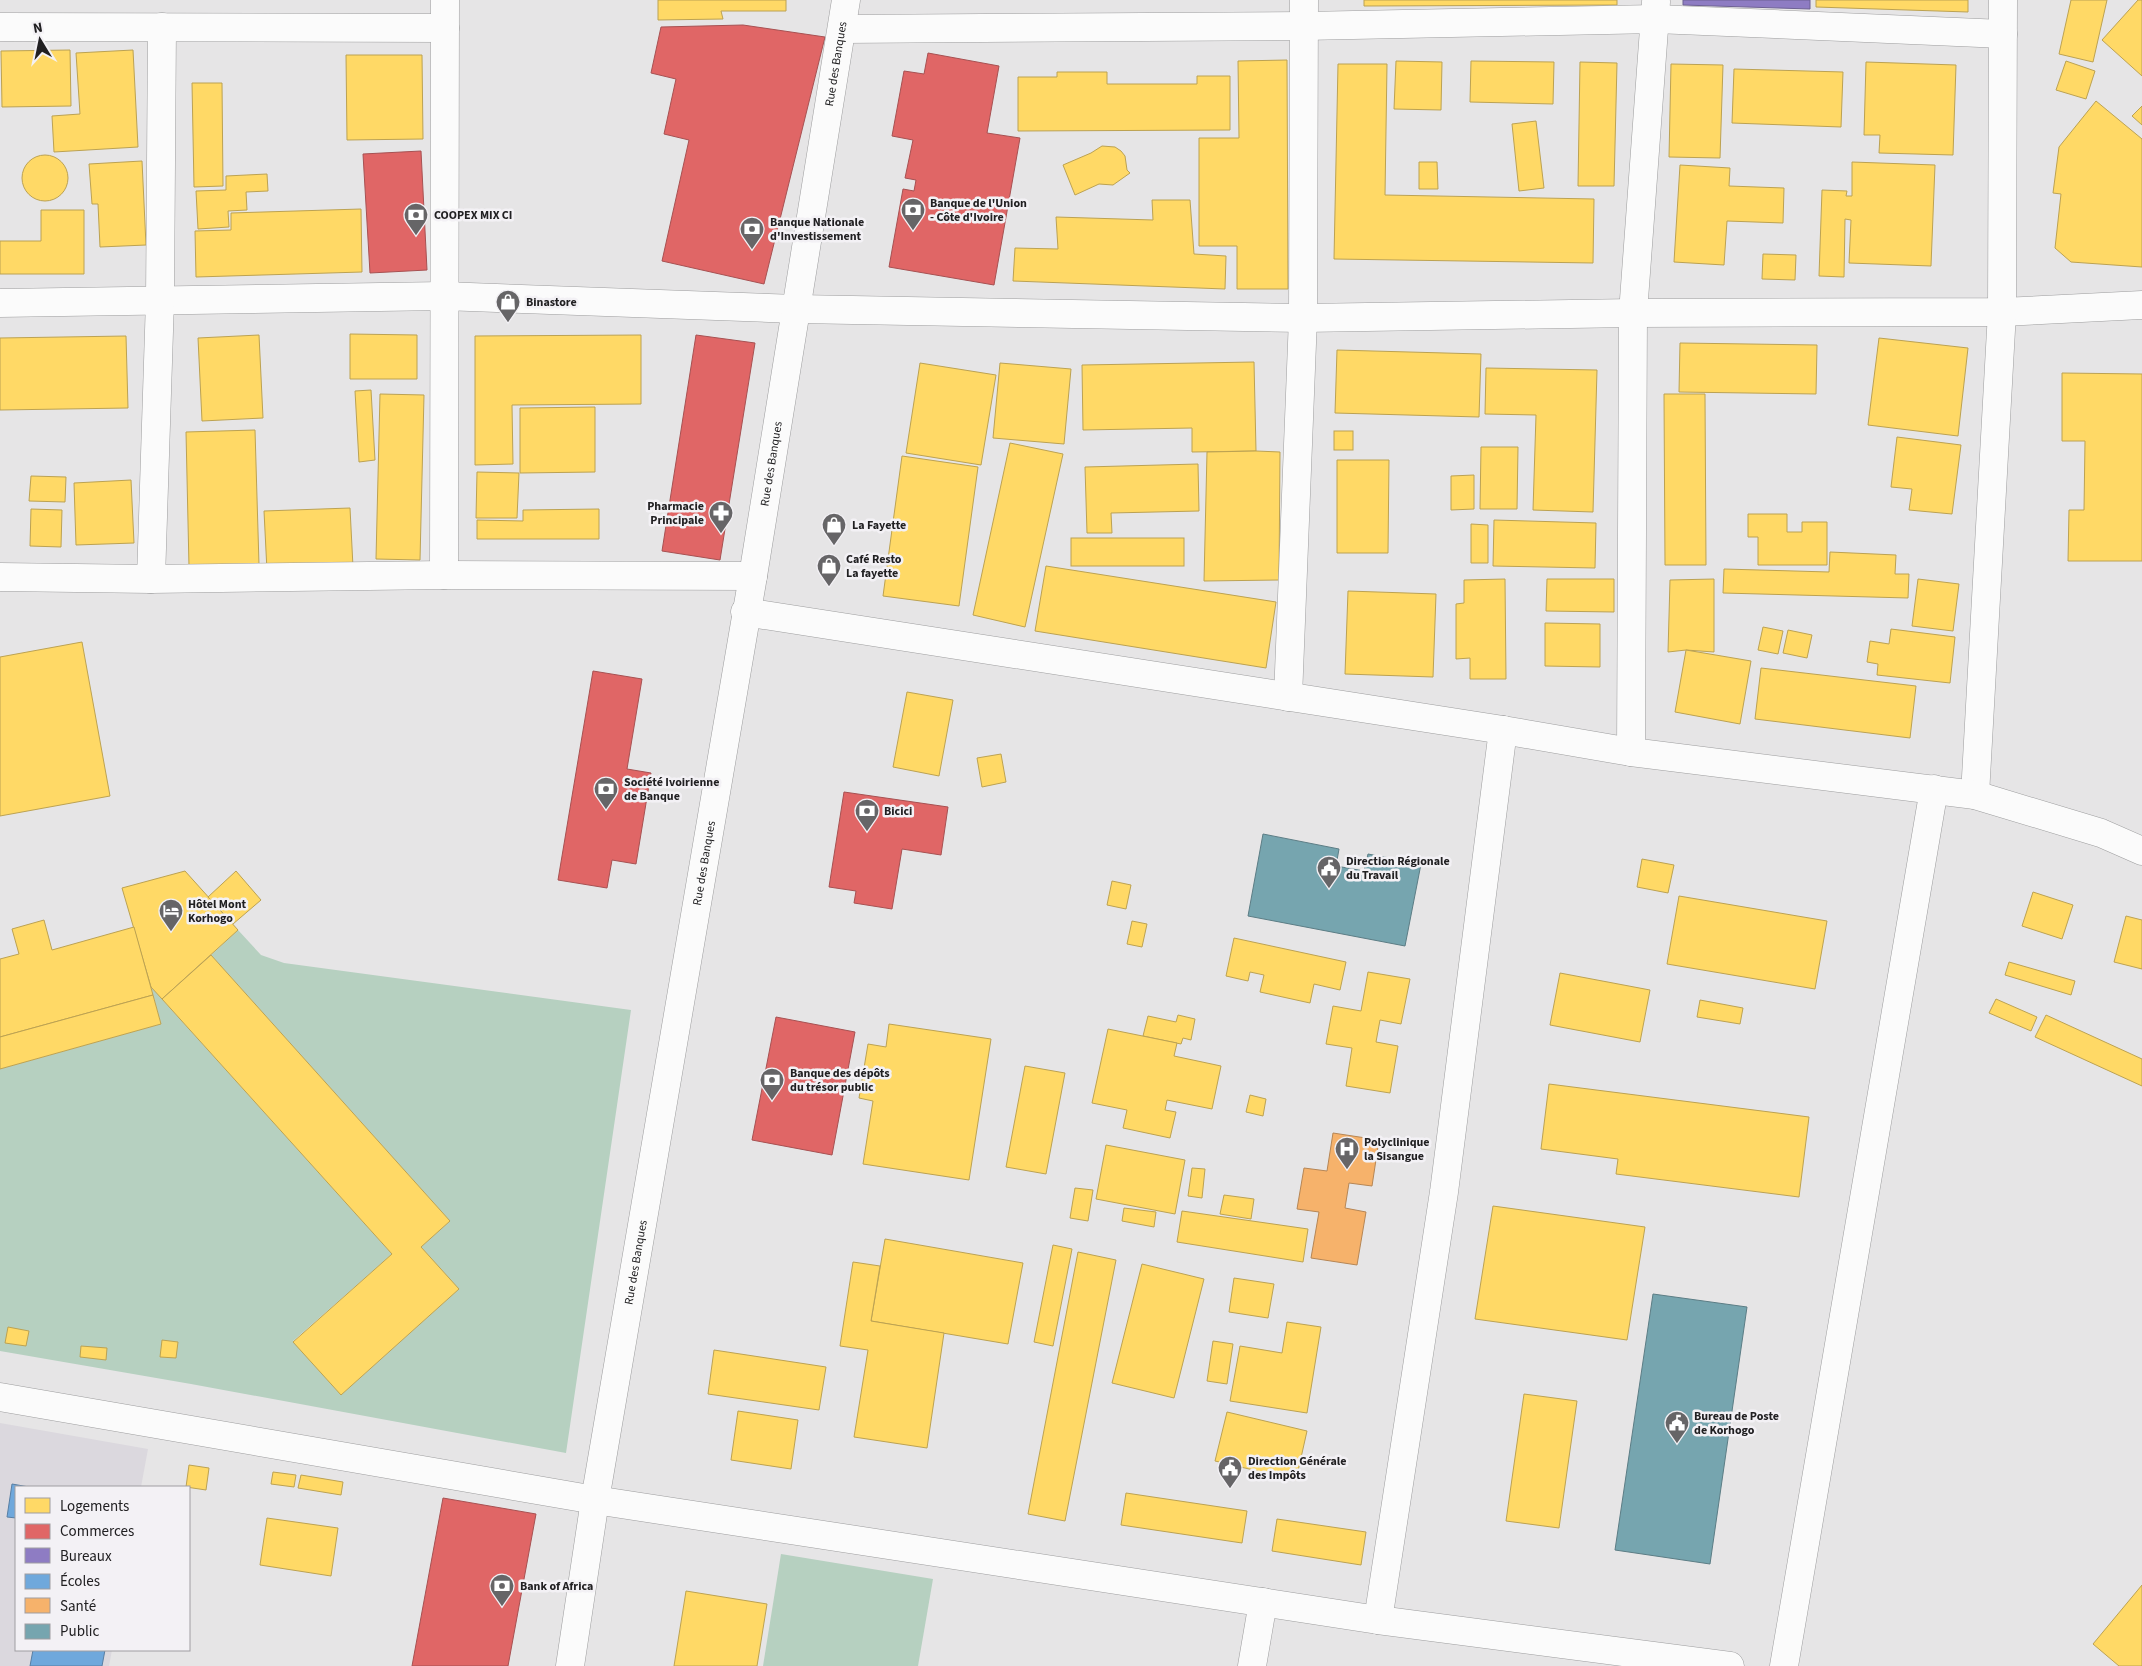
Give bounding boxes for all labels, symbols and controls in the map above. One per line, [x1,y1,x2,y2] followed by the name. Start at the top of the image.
[15,15,65,65] north arrow
[32,18,44,39] text: N
[820,20,851,108] street label: Rue des Banques
[930,195,1027,226] place label: Banque de l'Union - Côte d'Ivoire
[900,197,926,231] bank icon: Banque de l'Union - Côte d'Ivoire
[403,202,429,236] bank icon: COOPEX MIX CI
[434,207,512,224] place label: COOPEX MIX CI
[770,214,864,245] place label: Banque Nationale d'Investissement
[739,216,765,250] bank icon: Banque Nationale d'Investissement
[495,289,521,323] shop icon: Binastore
[526,294,577,311] place label: Binastore
[756,420,786,507] street label: Rue des Banques
[647,498,704,529] place label: Pharmacie Principale
[708,500,734,534] pharmacy icon: Pharmacie Principale
[821,512,847,546] shop icon: La Fayette
[852,517,906,534] place label: La Fayette
[846,551,902,582] place label: Café Resto La fayette
[816,553,842,587] shop icon: Café Resto La fayette
[624,774,719,805] place label: Société Ivoirienne de Banque
[593,776,619,810] bank icon: Société Ivoirienne de Banque
[854,798,880,832] bank icon: Bicici
[884,803,912,820] place label: Bicici
[688,819,720,907] street label: Rue des Banques
[1346,853,1450,884] place label: Direction Régionale du Travail
[1316,855,1342,889] public building icon: Direction Régionale du Travail
[188,896,247,927] place label: Hôtel Mont Korhogo
[158,898,184,932] hotel icon: Hôtel Mont Korhogo
[790,1065,890,1096] place label: Banque des dépôts du trésor public
[759,1067,785,1101] bank icon: Banque des dépôts du trésor public
[1364,1134,1430,1165] place label: Polyclinique la Sisangue
[1334,1136,1360,1170] hospital icon: Polyclinique la Sisangue
[620,1219,651,1306] street label: Rue des Banques
[1694,1408,1779,1439] place label: Bureau de Poste de Korhogo
[1664,1410,1690,1444] public building icon: Bureau de Poste de Korhogo
[1248,1453,1347,1484] place label: Direction Générale des Impôts
[1217,1455,1243,1489] public building icon: Direction Générale des Impôts
[15,1486,190,1651] legend
[60,1496,129,1517] text: Logements
[60,1521,134,1542] text: Commerces
[60,1546,112,1567] text: Bureaux
[60,1571,100,1592] text: Écoles
[489,1573,515,1607] bank icon: Bank of Africa
[520,1578,593,1595] place label: Bank of Africa
[60,1596,96,1617] text: Santé
[60,1621,99,1642] text: Public

